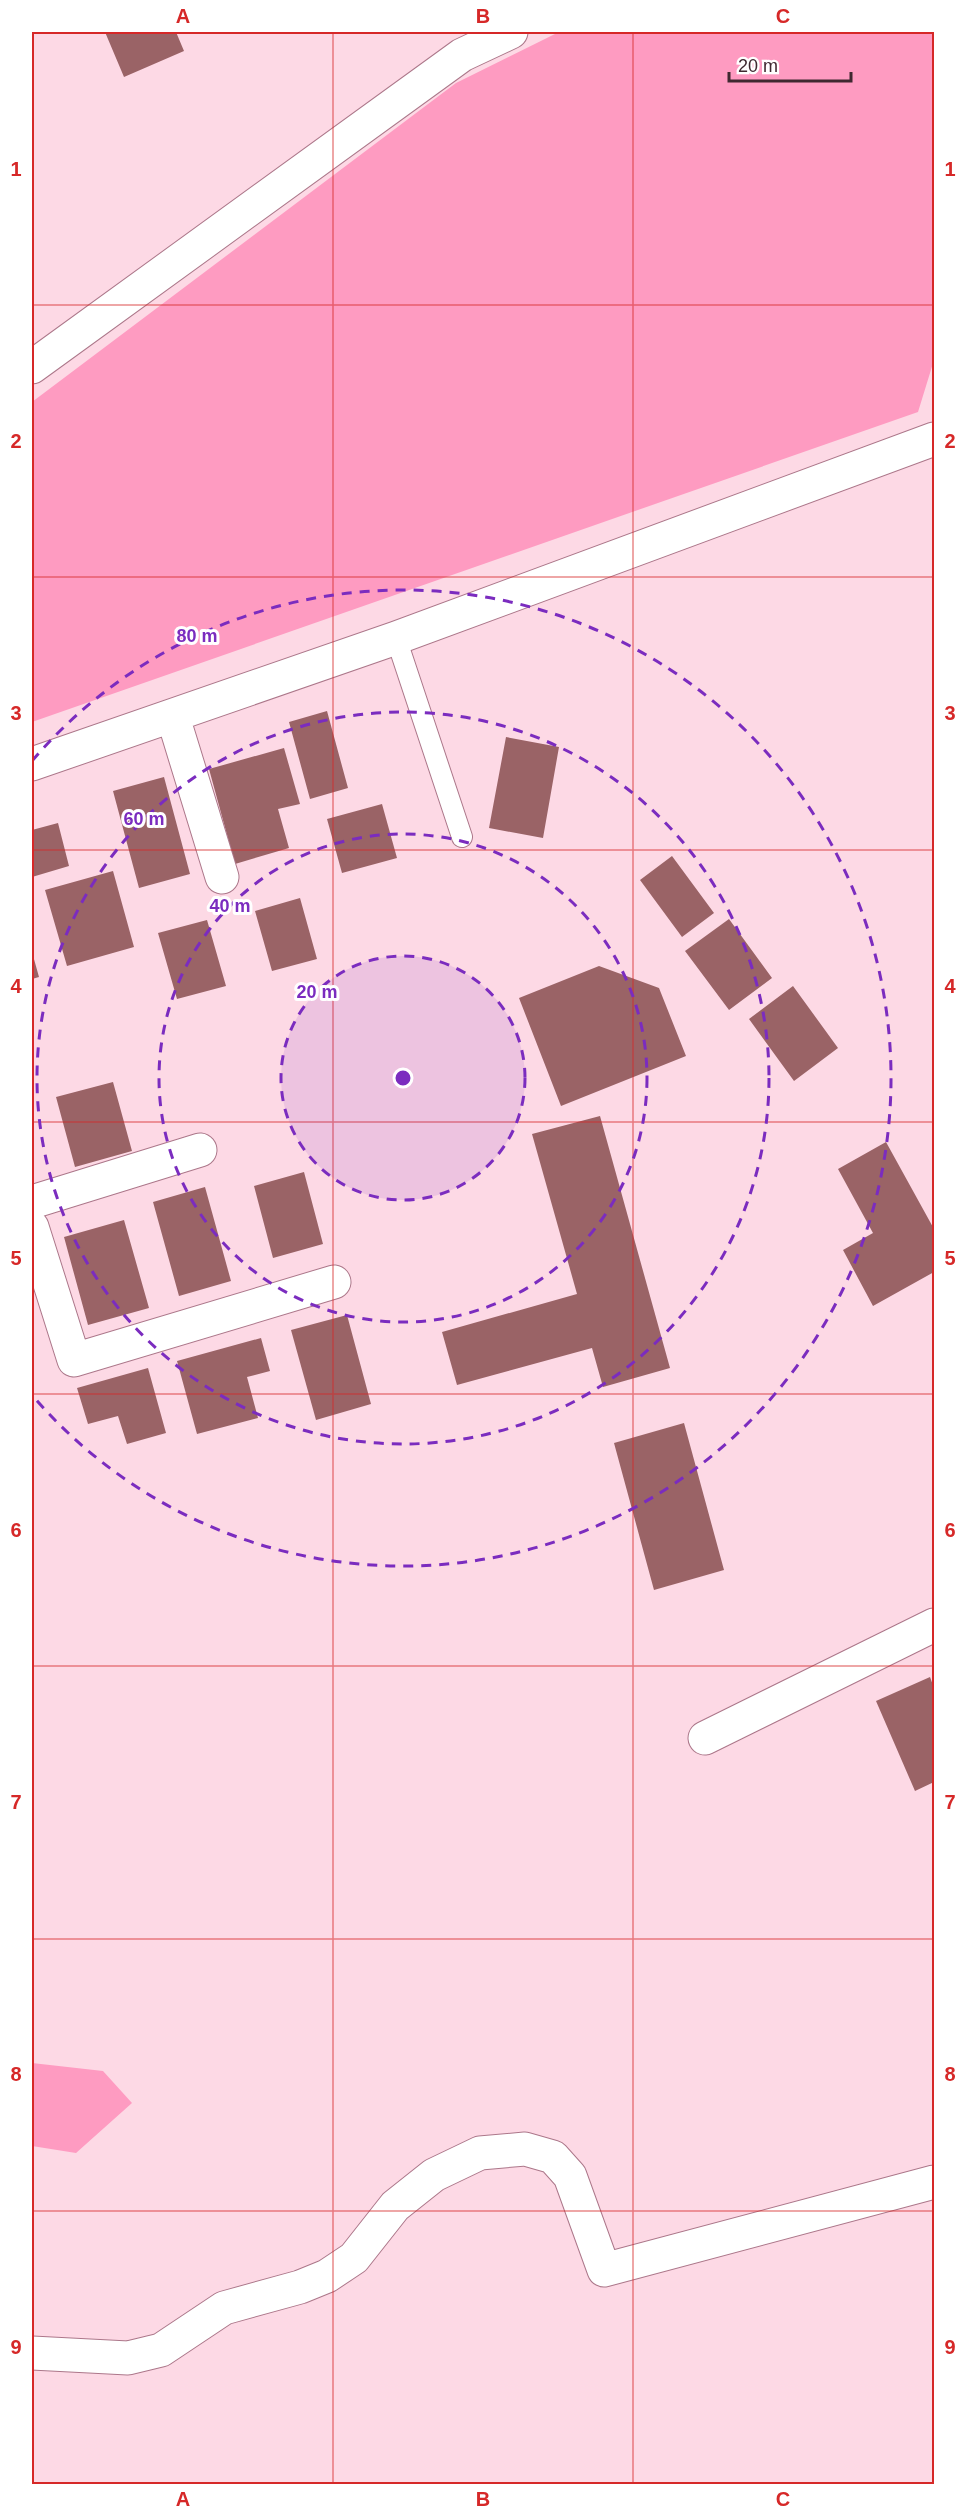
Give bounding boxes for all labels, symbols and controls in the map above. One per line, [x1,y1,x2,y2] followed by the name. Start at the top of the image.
[176,5,190,27] text: A
[476,5,490,27] text: B
[776,5,790,27] text: C
[729,45,850,83] scale bar
[738,56,778,76] text: 20 m
[10,158,22,180] text: 1
[944,158,956,180] text: 1
[10,430,22,452] text: 2
[944,430,956,452] text: 2
[176,626,218,646] text: 80 m
[10,702,22,724] text: 3
[944,702,956,724] text: 3
[123,809,165,829] text: 60 m
[209,896,251,916] text: 40 m
[10,975,22,997] text: 4
[944,975,956,997] text: 4
[296,982,338,1002] text: 20 m
[393,1068,413,1088] centre of rings
[10,1247,22,1269] text: 5
[944,1247,956,1269] text: 5
[10,1519,22,1541] text: 6
[944,1519,956,1541] text: 6
[10,1791,22,1813] text: 7
[944,1791,956,1813] text: 7
[10,2063,22,2085] text: 8
[944,2063,956,2085] text: 8
[10,2336,22,2358] text: 9
[944,2336,956,2358] text: 9
[176,2488,190,2510] text: A
[476,2488,490,2510] text: B
[776,2488,790,2510] text: C

